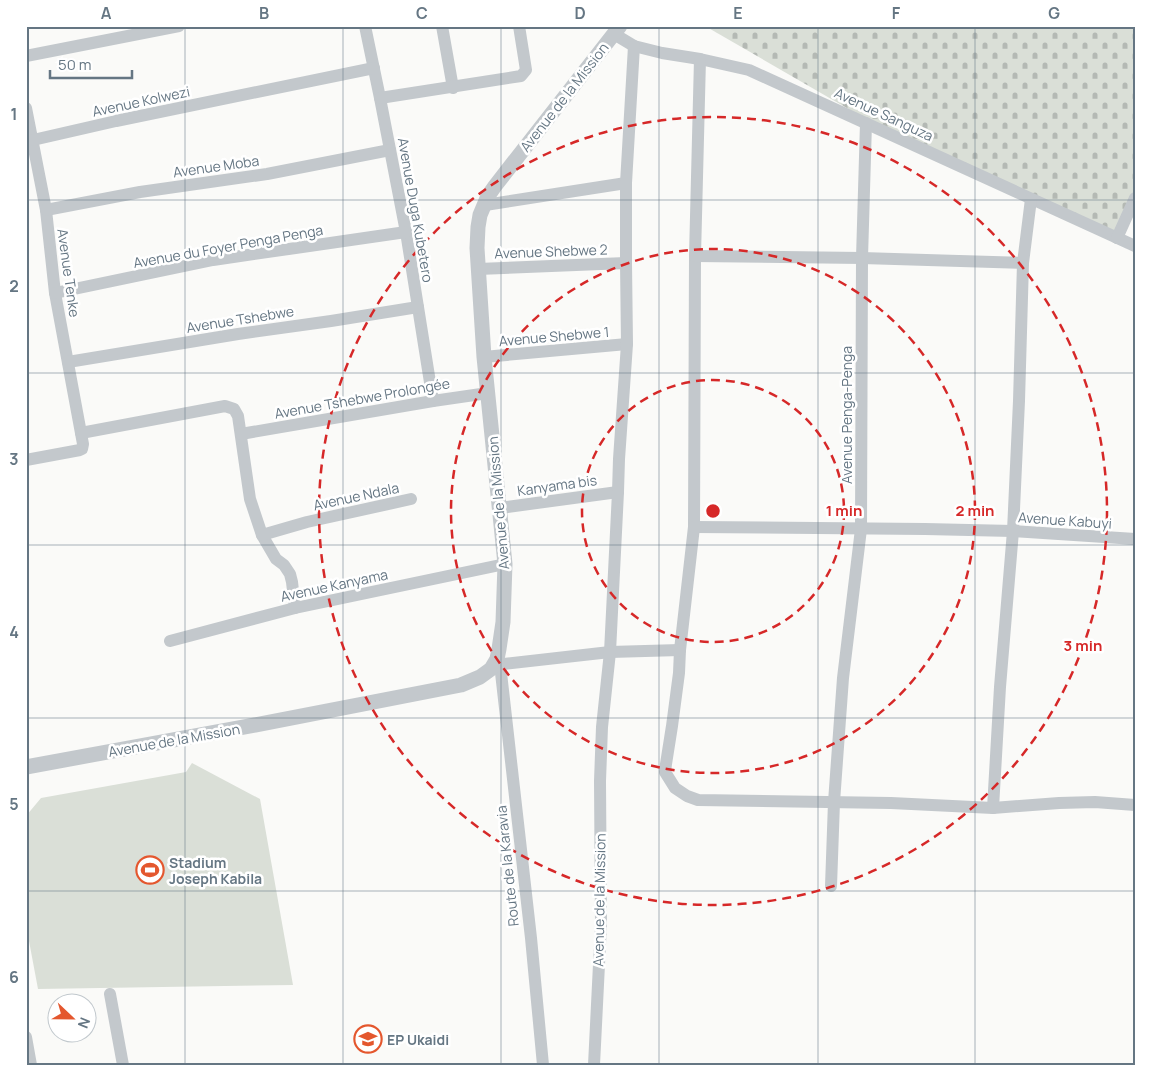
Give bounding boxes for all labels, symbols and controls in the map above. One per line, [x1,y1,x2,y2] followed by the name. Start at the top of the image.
[101,2,112,24] text: A
[259,2,269,24] text: B
[416,2,428,24] text: C
[574,2,586,24] text: D
[733,2,743,24] text: E
[892,2,901,24] text: F
[1048,2,1060,24] text: G
[515,39,613,155] street label: Avenue de la Mission
[50,48,132,80] scale bar
[58,54,92,75] text: 50 m
[90,81,192,121] street label: Avenue Kolwezi
[832,83,936,145] street label: Avenue Sanguza
[10,103,18,125] text: 1
[394,136,438,284] street label: Avenue Duga Kubetero
[172,151,260,181] street label: Avenue Moba
[132,220,324,272] street label: Avenue du Foyer Penga Penga
[53,227,85,319] street label: Avenue Tenke
[494,240,608,262] street label: Avenue Shebwe 2
[9,275,19,297] text: 2
[185,301,295,337] street label: Avenue Tshebwe
[498,322,610,350] street label: Avenue Shebwe 1
[837,346,856,484] street label: Avenue Penga-Penga
[273,373,451,423] street label: Avenue Tshebwe Prolongée
[483,436,513,570] street label: Avenue de la Mission
[9,448,19,470] text: 3
[516,470,598,500] street label: Kanyama bis
[311,478,401,514] street label: Avenue Ndala
[826,500,862,521] text: 1 min
[955,500,995,521] text: 2 min
[704,502,722,520] centre of rings
[1017,507,1113,533] street label: Avenue Kabuyi
[279,564,389,606] street label: Avenue Kanyama
[9,621,19,643] text: 4
[1064,635,1102,656] text: 3 min
[107,719,241,761] street label: Avenue de la Mission
[9,793,19,815] text: 5
[491,805,523,927] street label: Route de la Karavia
[588,833,610,967] street label: Avenue de la Mission
[169,853,262,888] place label: Stadium Joseph Kabila
[135,855,165,885] sports icon: Stadium Joseph Kabila
[9,966,19,988] text: 6
[48,994,98,1044] north arrow
[74,1015,95,1031] text: N
[353,1024,383,1054] school or university icon: EP Ukaidi
[387,1030,449,1049] place label: EP Ukaidi

